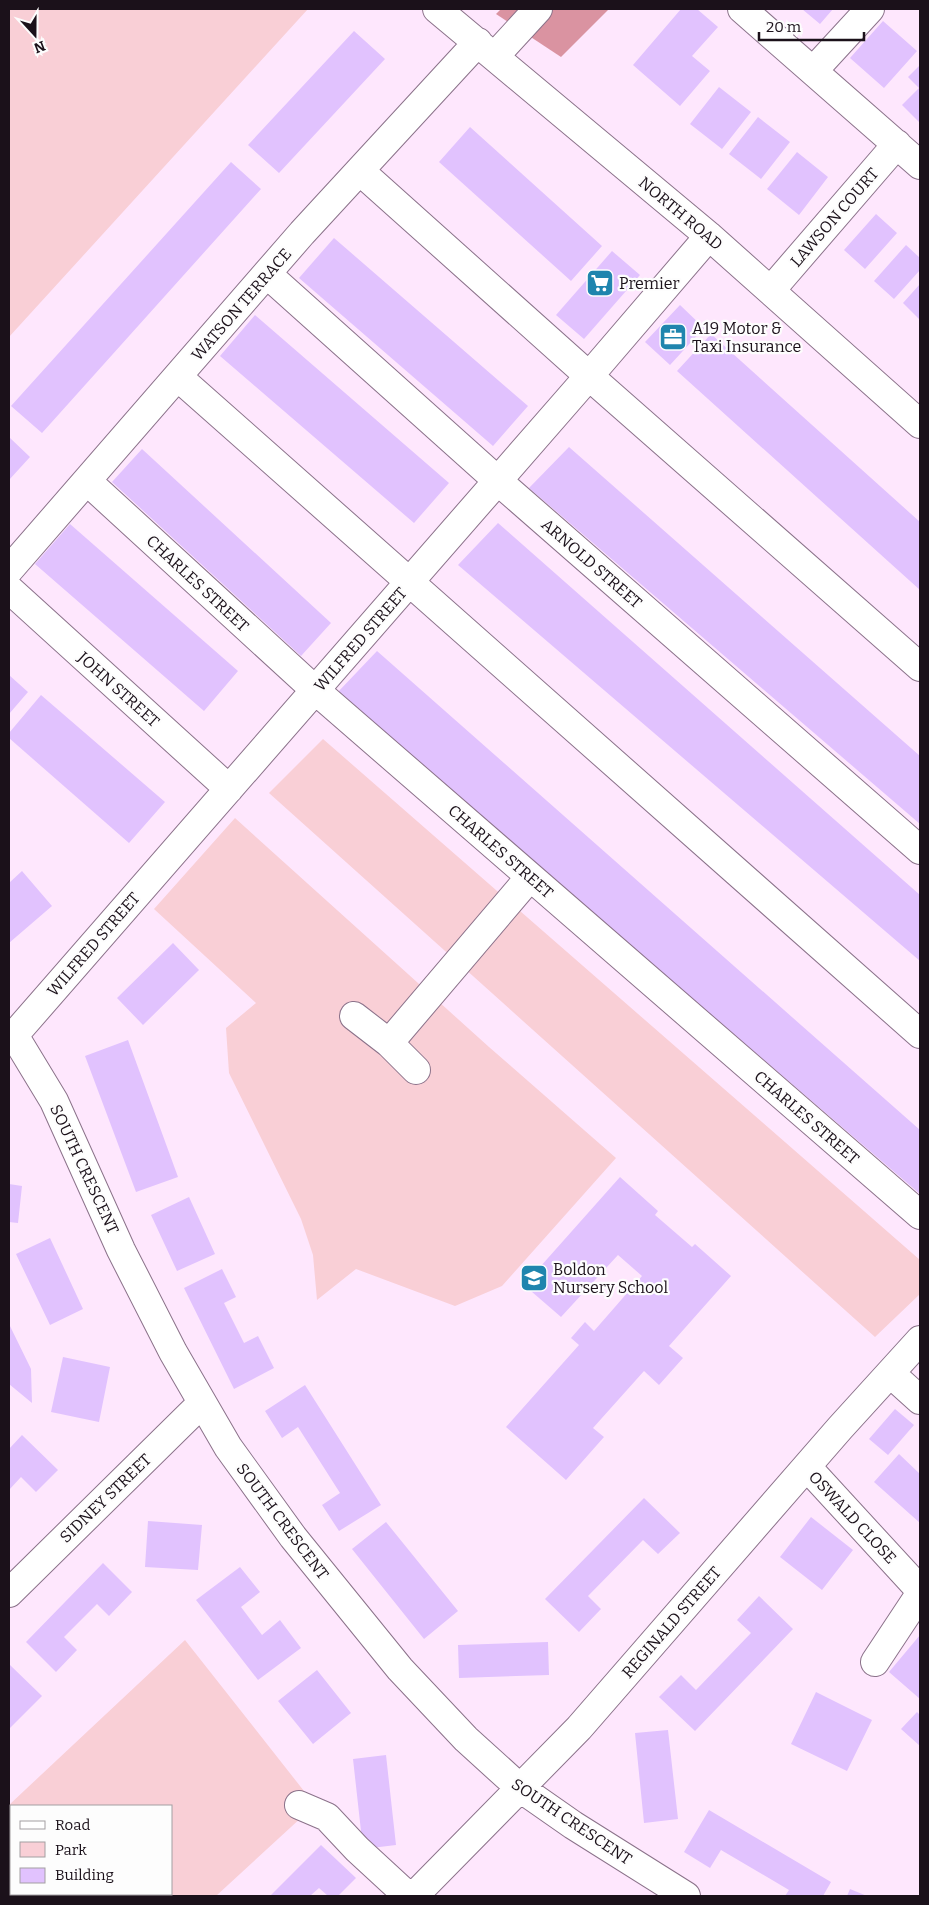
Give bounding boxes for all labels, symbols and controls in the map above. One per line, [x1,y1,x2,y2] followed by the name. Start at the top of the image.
[10,10,60,60] north arrow
[759,10,864,42] scale bar
[766,18,802,36] text: 20 m
[31,37,48,57] text: N
[786,164,882,271] street label: LAWSON COURT
[635,173,727,254] street label: NORTH ROAD
[188,244,295,364] street label: WATSON TERRACE
[585,268,615,298] supermarket icon: Premier
[619,274,680,293] place label: Premier
[692,319,801,356] place label: A19 Motor & Taxi Insurance
[658,322,688,352] office icon: A19 Motor & Taxi Insurance
[538,515,646,612] street label: ARNOLD STREET
[143,531,253,636] street label: CHARLES STREET
[310,584,411,695] street label: WILFRED STREET
[73,647,163,731] street label: JOHN STREET
[444,801,557,902] street label: CHARLES STREET
[43,889,144,1000] street label: WILFRED STREET
[750,1067,863,1168] street label: CHARLES STREET
[46,1101,123,1237] street label: SOUTH CRESCENT
[553,1260,668,1297] place label: Boldon Nursery School
[519,1263,549,1293] school or university icon: Boldon Nursery School
[56,1450,155,1547] street label: SIDNEY STREET
[233,1459,333,1583] street label: SOUTH CRESCENT
[805,1467,900,1568] street label: OSWALD CLOSE
[618,1563,725,1682] street label: REGINALD STREET
[508,1774,635,1869] street label: SOUTH CRESCENT
[10,1805,172,1895] legend
[55,1816,90,1834] text: Road
[55,1841,87,1859] text: Park
[55,1866,114,1884] text: Building

